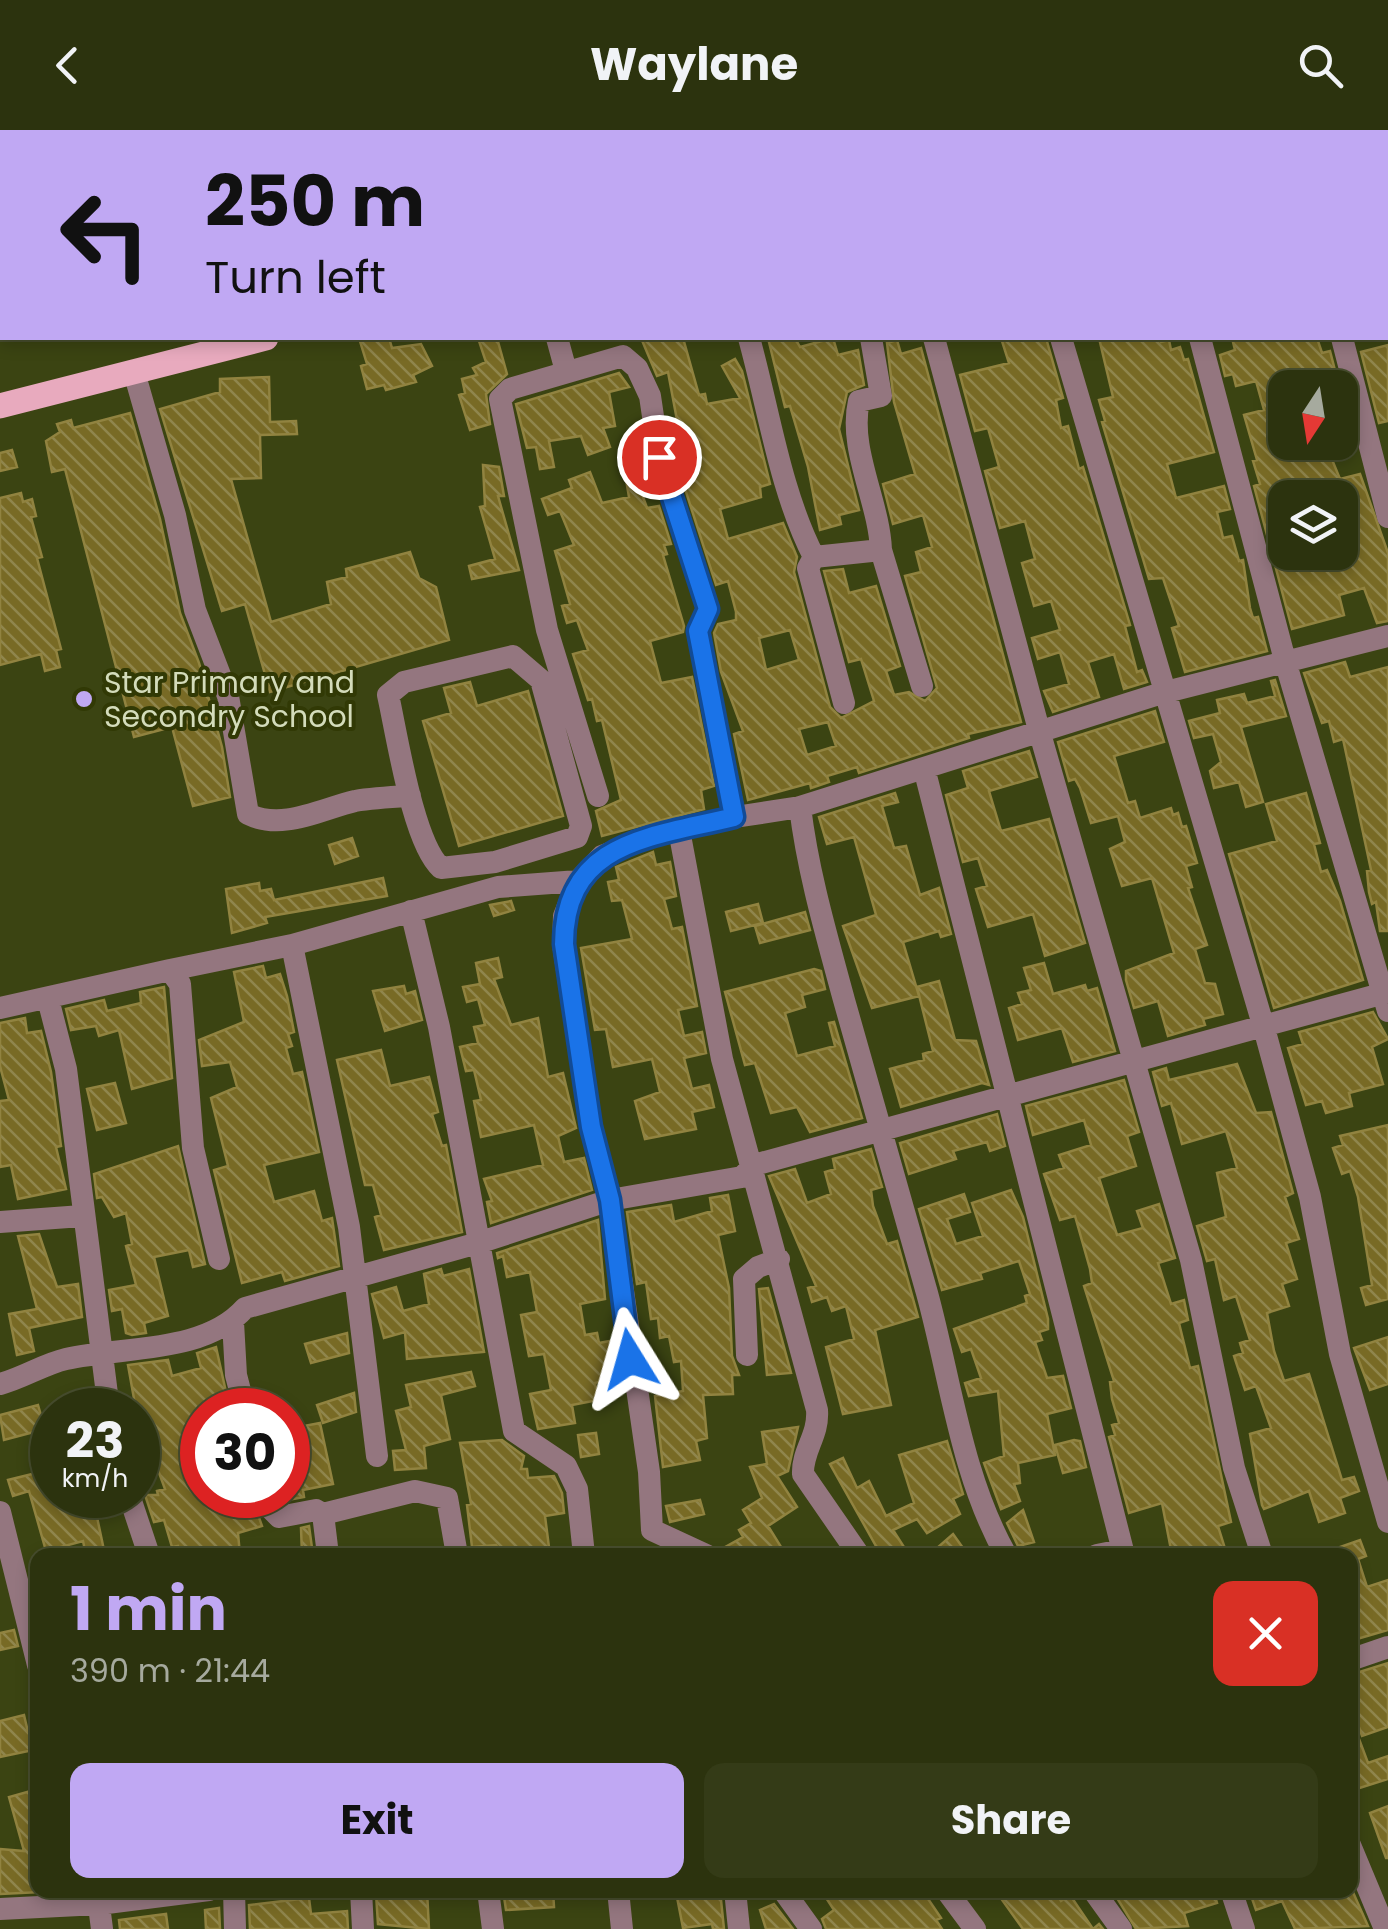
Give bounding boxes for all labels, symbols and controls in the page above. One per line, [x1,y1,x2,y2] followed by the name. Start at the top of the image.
[590,33,798,96] text: Waylane
[40,38,95,93] icon: back
[1293,38,1348,93] icon: search
[205,152,425,251] text: 250 m
[40,170,170,300] icon: left
[205,246,386,309] text: Turn left
[1268,370,1358,460] north arrow
[1268,370,1358,570] map controls
[617,415,702,500] pin
[632,430,687,485] icon: arrive
[1268,480,1358,570] button: layers
[104,661,355,738] place label: Star Primary and Secondry School
[73,688,95,710] marker: Star Primary and Secondry School
[578,1307,682,1411] position arrow
[180,1388,310,1518] speed limit sign: 30
[66,1405,124,1476] text: 23
[62,1461,128,1496] text: km/h
[70,1567,227,1651] text: 1 min
[1213,1581,1318,1686] button: close
[70,1648,270,1693] text: 390 m · 21:44
[70,1763,684,1878] button: Exit
[704,1763,1318,1878] button: Share

